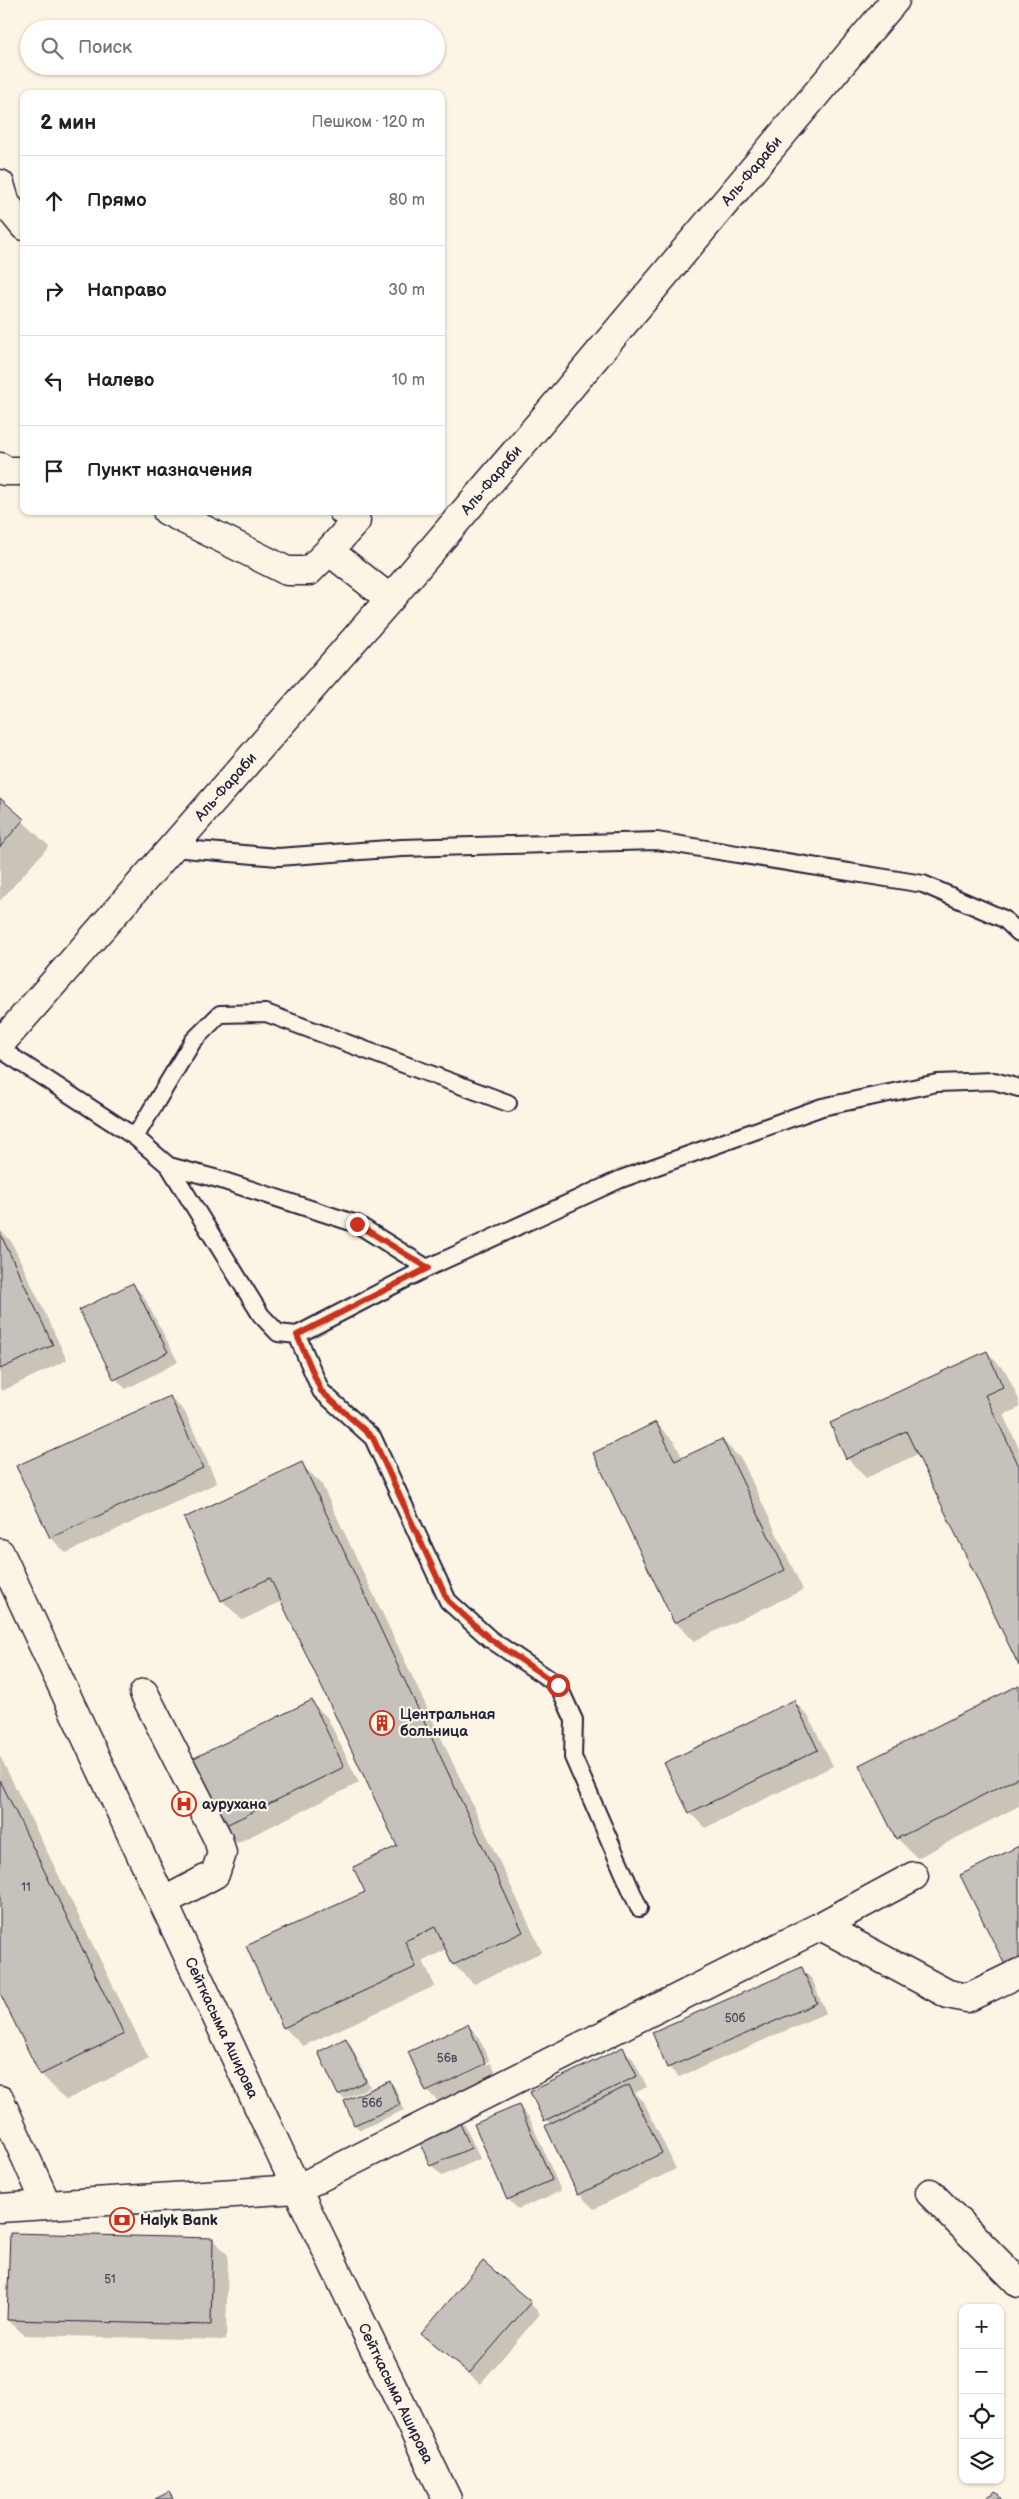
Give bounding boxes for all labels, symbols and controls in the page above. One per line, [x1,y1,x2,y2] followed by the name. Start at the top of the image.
[20,20,445,75] search box
[38,34,66,62] icon: search
[78,36,132,59] text: Поиск
[40,110,96,135] text: 2 мин
[312,113,425,132] text: Пешком · 120 m
[716,132,786,210] street label: Аль-Фараби
[40,187,68,215] icon: ahead
[87,189,147,212] text: Прямо
[389,191,425,210] text: 80 m
[40,277,68,305] icon: right
[87,279,167,302] text: Направо
[388,281,425,300] text: 30 m
[40,367,68,395] icon: left
[87,369,154,392] text: Налево
[392,371,425,390] text: 10 m
[456,442,526,519] street label: Аль-Фараби
[40,457,68,485] icon: arrive
[87,459,252,482] text: Пункт назначения
[190,749,261,826] street label: Аль-Фараби
[346,1213,369,1236] route end
[547,1674,570,1697] route start
[400,1705,495,1741] place label: Центральная больница
[369,1710,395,1736] building icon: Центральная больница
[171,1791,197,1817] hospital icon: аурухана
[202,1795,267,1814] place label: аурухана
[21,1880,31,1895] house number: 11
[181,1954,263,2102] street label: Сейткасыма Аширова
[725,2011,746,2026] house number: 50б
[437,2051,458,2066] house number: 56в
[362,2096,383,2111] house number: 56б
[109,2207,135,2233] bank icon: Halyk Bank
[140,2211,218,2230] place label: Halyk Bank
[104,2272,116,2287] house number: 51
[959,2304,1004,2484] map controls
[959,2304,1004,2349] button: +
[354,2320,438,2467] street label: Сейткасыма Аширова
[959,2349,1004,2394] button: −
[959,2394,1004,2439] button: locate
[959,2439,1004,2484] button: layers

